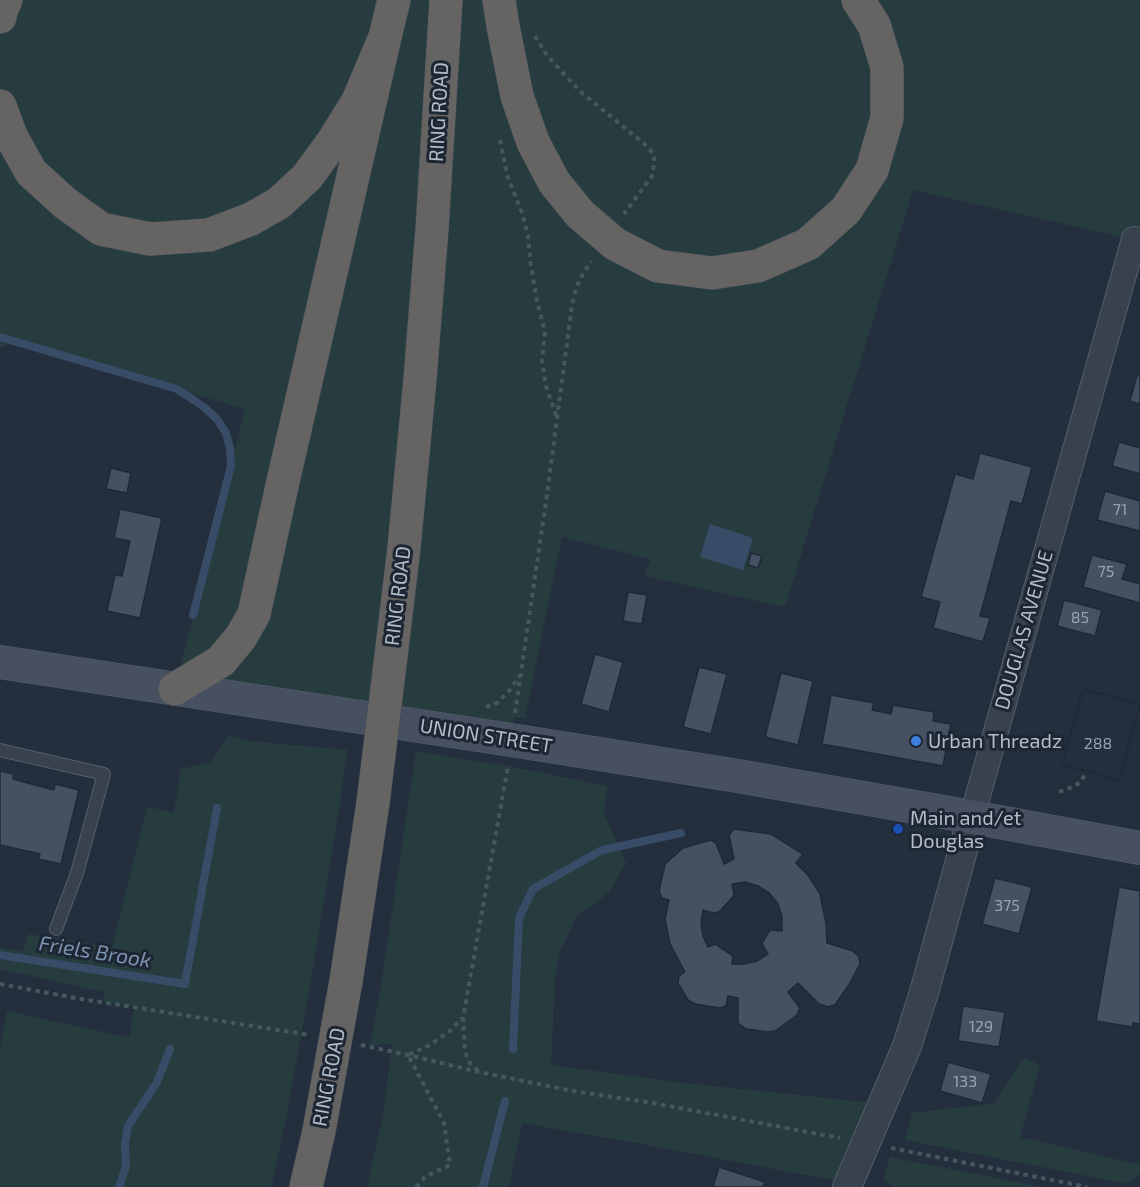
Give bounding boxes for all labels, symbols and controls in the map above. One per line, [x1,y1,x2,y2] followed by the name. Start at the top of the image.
[424,61,454,163] street label: RING ROAD
[1113,500,1127,520] house number: 71
[380,545,416,647] street label: RING ROAD
[990,548,1058,712] street label: DOUGLAS AVENUE
[1098,562,1114,582] house number: 75
[1071,608,1089,628] house number: 85
[418,714,554,758] street label: UNION STREET
[928,729,1062,753] place label: Urban Threadz
[909,734,923,748] marker: Urban Threadz
[1084,734,1112,754] house number: 288
[910,806,1021,853] place label: Main and/et Douglas
[891,822,905,836] marker: Main and/et Douglas
[994,896,1020,916] house number: 375
[37,931,153,973] water label: Friels Brook
[969,1017,993,1037] house number: 129
[308,1026,350,1128] street label: RING ROAD
[953,1072,977,1092] house number: 133

